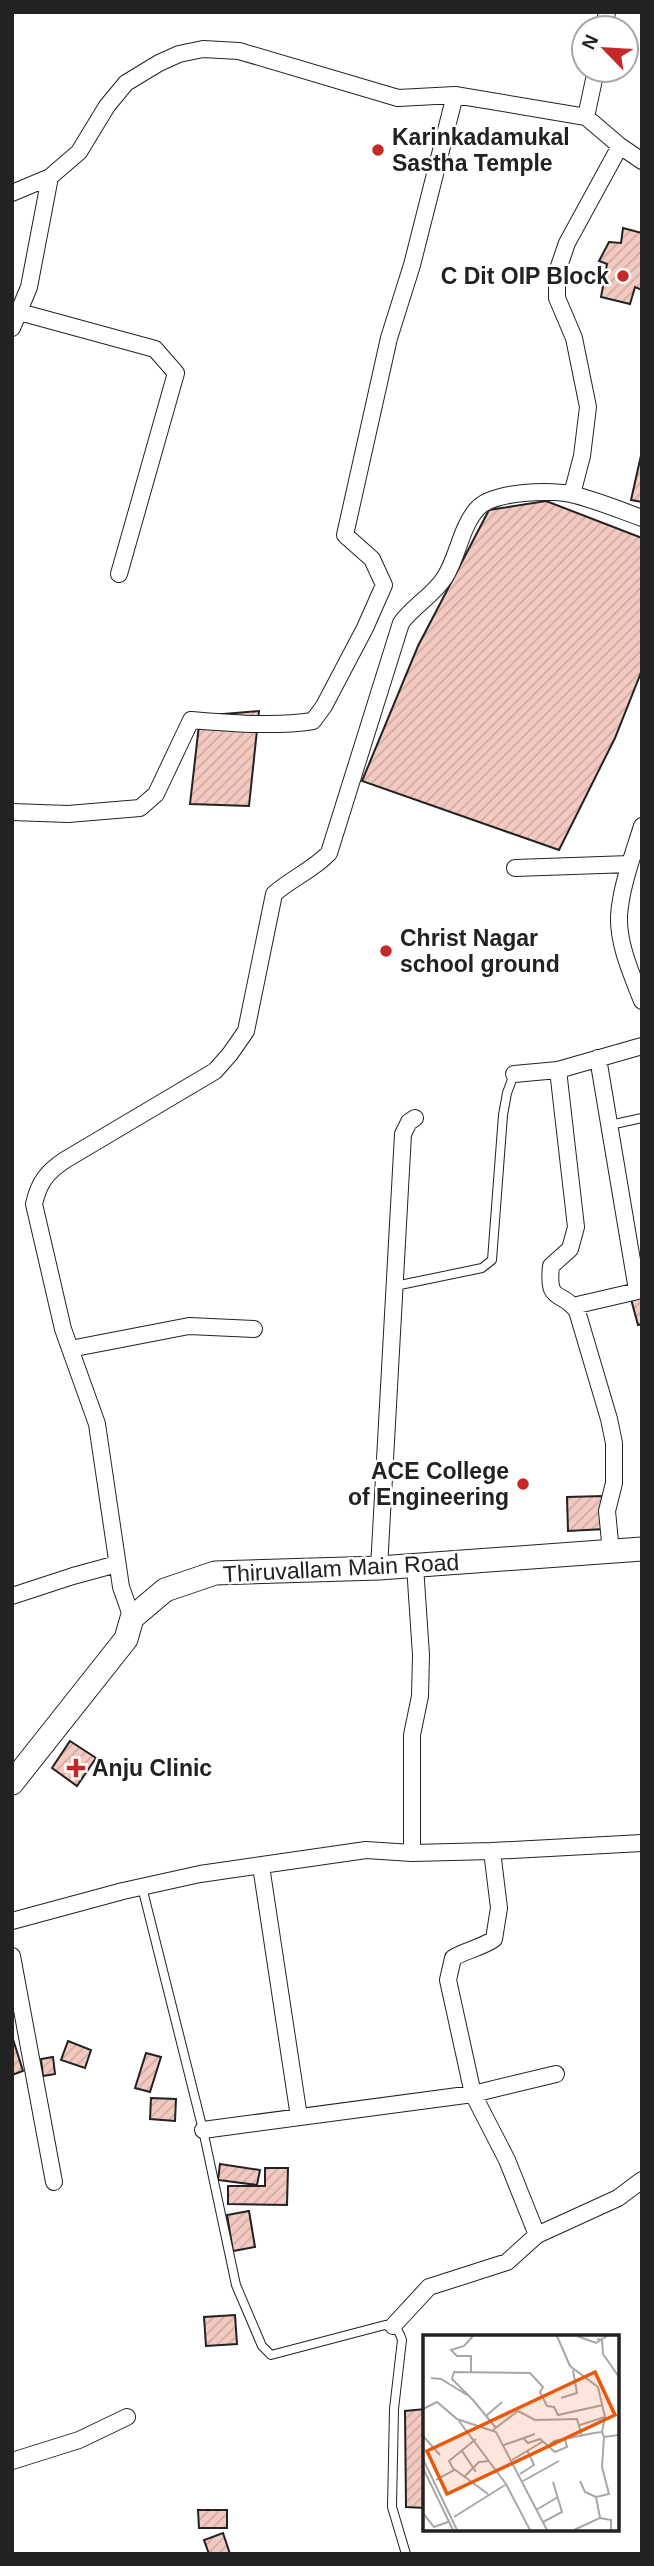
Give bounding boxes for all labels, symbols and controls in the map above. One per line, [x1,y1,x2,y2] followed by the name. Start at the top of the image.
[570,14,640,84] north arrow
[578,31,602,53] text: N
[392,124,570,176] place label: Karinkadamukal Sastha Temple
[370,142,386,158] marker: Karinkadamukal Sastha Temple
[441,263,609,289] place label: C Dit OIP Block
[615,268,631,284] marker: C Dit OIP Block
[400,925,560,977] place label: Christ Nagar school ground
[378,943,394,959] marker: Christ Nagar school ground
[348,1458,509,1510] place label: ACE College of Engineering
[515,1476,531,1492] marker: ACE College of Engineering
[222,1549,460,1587] street label: Thiruvallam Main Road
[92,1755,212,1781] place label: Anju Clinic
[66,1758,86,1778] marker: Anju Clinic
[423,2335,619,2531] inset map

